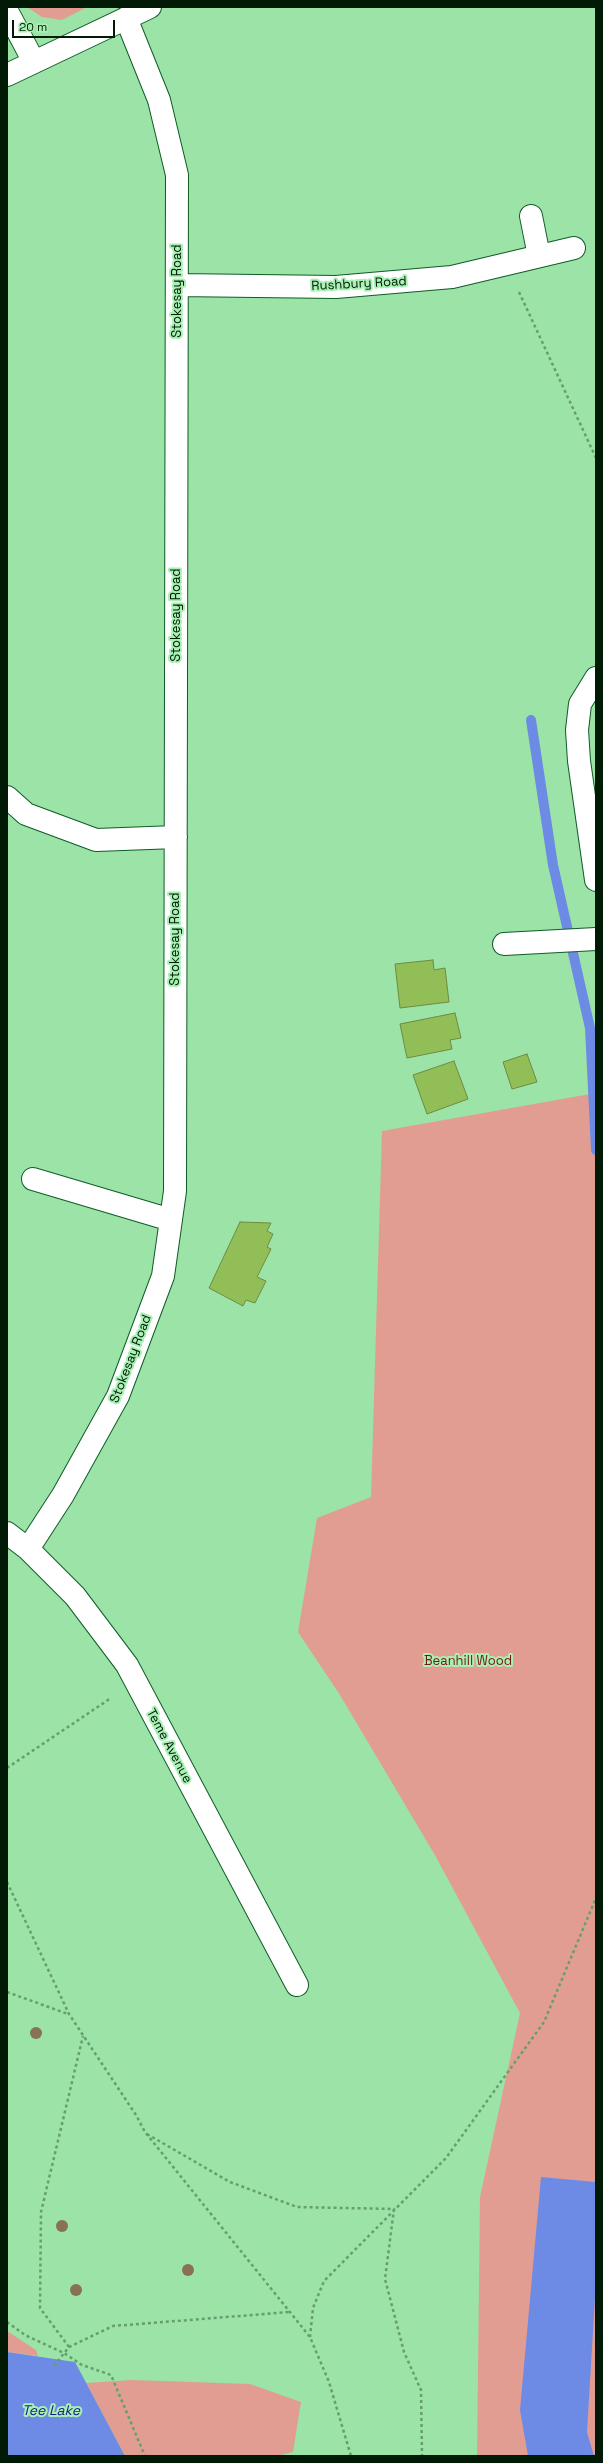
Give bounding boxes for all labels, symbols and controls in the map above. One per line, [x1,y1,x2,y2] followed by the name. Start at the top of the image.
[14,12,117,38] scale bar
[19,19,47,35] text: 20 m
[169,244,185,338] street label: Stokesay Road
[311,274,407,294] street label: Rushbury Road
[168,568,184,662] street label: Stokesay Road
[167,892,183,986] street label: Stokesay Road
[107,1313,155,1405] street label: Stokesay Road
[424,1653,512,1669] park label: Beanhill Wood
[143,1706,195,1786] street label: Teme Avenue
[22,2403,80,2419] water label: Tee Lake

